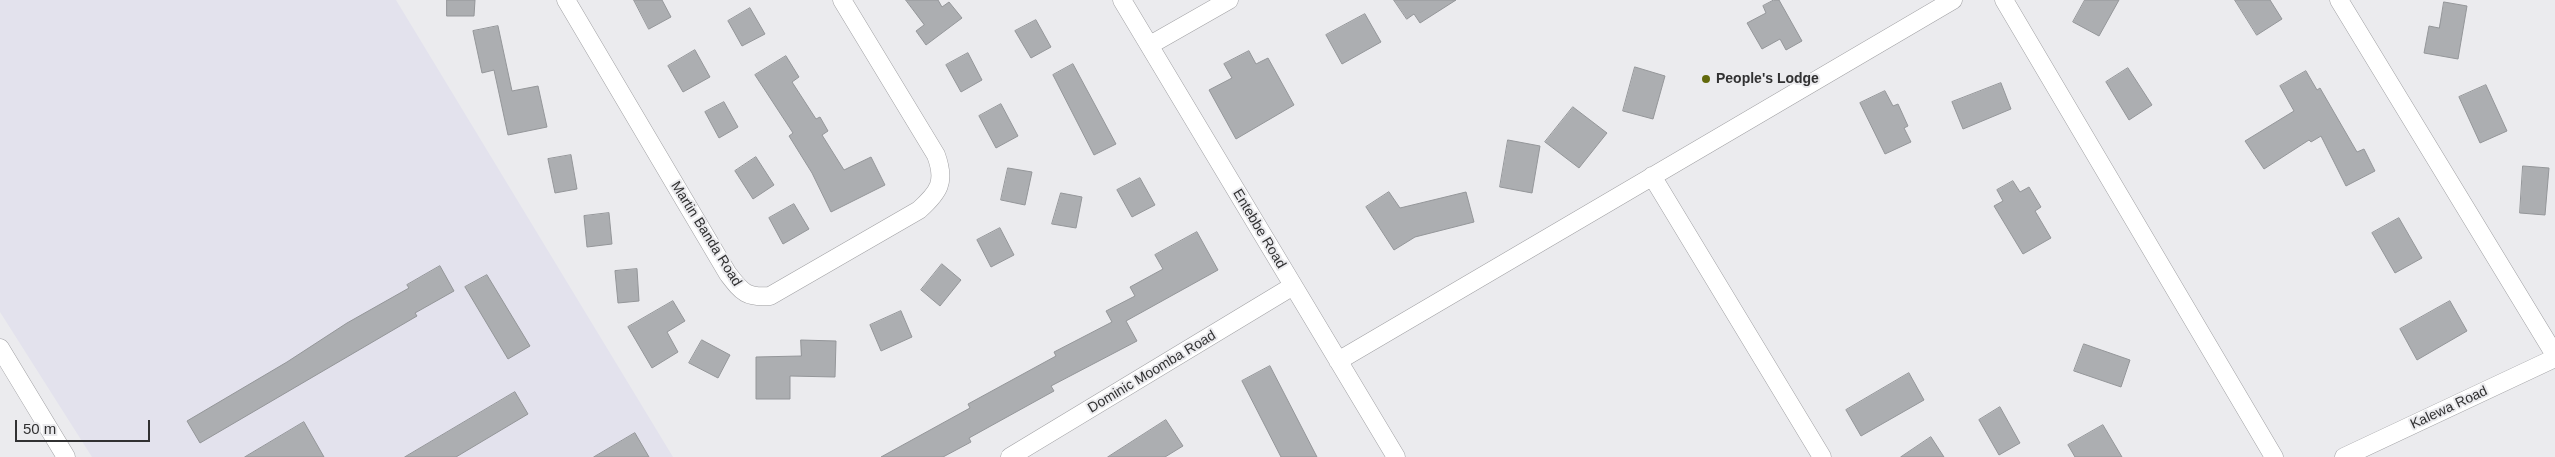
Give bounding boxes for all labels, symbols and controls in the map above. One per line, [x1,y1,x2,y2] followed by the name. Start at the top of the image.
[1716,71,1819,87] place label: People's Lodge
[1700,73,1712,85] marker: People's Lodge
[667,178,745,290] street label: Martin Banda Road
[1229,186,1289,272] street label: Entebbe Road
[1085,327,1219,417] street label: Dominic Moomba Road
[2408,383,2490,433] street label: Kalewa Road
[18,410,152,442] scale bar
[23,420,56,437] text: 50 m

